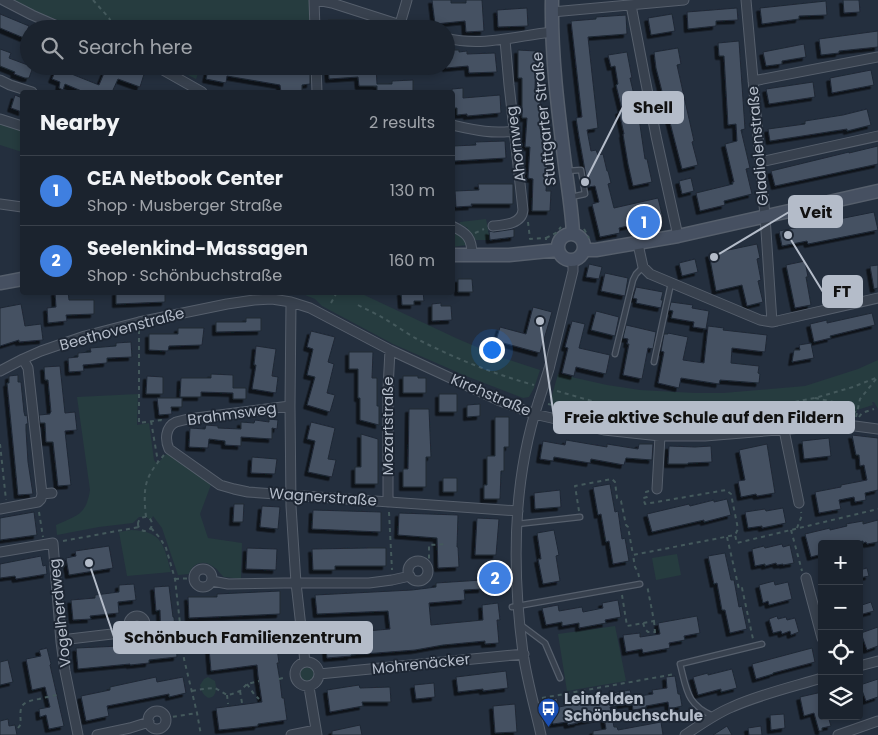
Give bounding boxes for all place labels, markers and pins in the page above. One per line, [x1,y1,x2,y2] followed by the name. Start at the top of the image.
[623,92,683,123] callout: Shell
[789,196,842,227] callout: Veit
[628,203,660,241] pin: 1
[823,276,862,307] callout: FT
[554,402,854,433] callout: Freie aktive Schule auf den Fildern
[479,559,511,597] pin: 2
[114,622,372,653] callout: Schönbuch Familienzentrum
[564,688,703,726] place label: Leinfelden Schönbuchschule
[536,696,560,727] bus stop icon: Leinfelden Schönbuchschule

